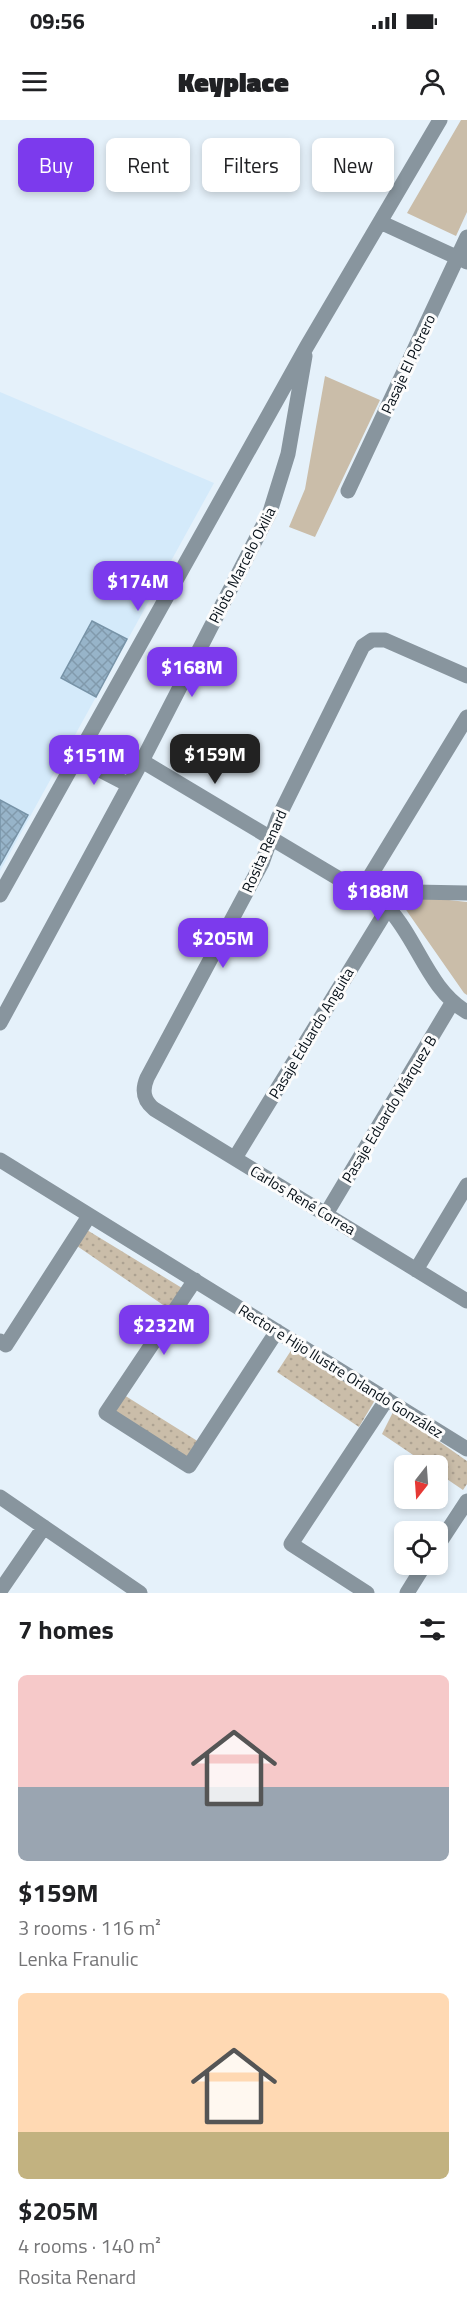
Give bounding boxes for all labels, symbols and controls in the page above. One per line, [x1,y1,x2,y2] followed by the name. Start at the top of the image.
[30,4,85,38] text: 09:56
[178,61,289,102] text: Keyplace
[18,65,51,98] icon: menu
[416,65,449,98] icon: person
[18,138,94,192] chip: Buy
[106,138,190,192] chip: Rent
[202,138,300,192] chip: Filters
[312,138,394,192] chip: New
[375,310,441,418] street label: Pasaje El Potrero
[203,502,282,627] street label: Piloto Marcelo Oxilia
[96,561,180,612] pin: $174M
[107,565,169,596] text: $174M
[150,647,234,698] pin: $168M
[161,651,223,682] text: $168M
[173,734,257,785] pin: $159M
[52,735,136,786] pin: $151M
[184,738,246,769] text: $159M
[63,739,125,770] text: $151M
[235,806,293,896] street label: Rosita Renard
[336,871,420,922] pin: $188M
[347,875,409,906] text: $188M
[181,918,265,969] pin: $205M
[192,922,254,953] text: $205M
[263,963,360,1103] street label: Pasaje Eduardo Anguita
[336,1031,442,1187] street label: Pasaje Eduardo Márquez B
[246,1159,361,1241] street label: Carlos René Correa
[234,1298,448,1444] street label: Rector e Hijo Ilustre Orlando González
[122,1305,206,1356] pin: $232M
[133,1309,195,1340] text: $232M
[394,1455,448,1509] north arrow
[394,1455,448,1575] map controls
[394,1521,448,1575] button: locate
[18,1610,114,1649] text: 7 homes
[416,1613,449,1646] icon: filters
[180,1714,288,1822] icon: home
[18,1873,99,1912] text: $159M
[18,1912,161,1943] text: 3 rooms · 116 m²
[18,1943,138,1974] text: Lenka Franulic
[180,2032,288,2140] icon: home
[18,2191,99,2230] text: $205M
[18,2230,161,2261] text: 4 rooms · 140 m²
[18,2261,136,2292] text: Rosita Renard

